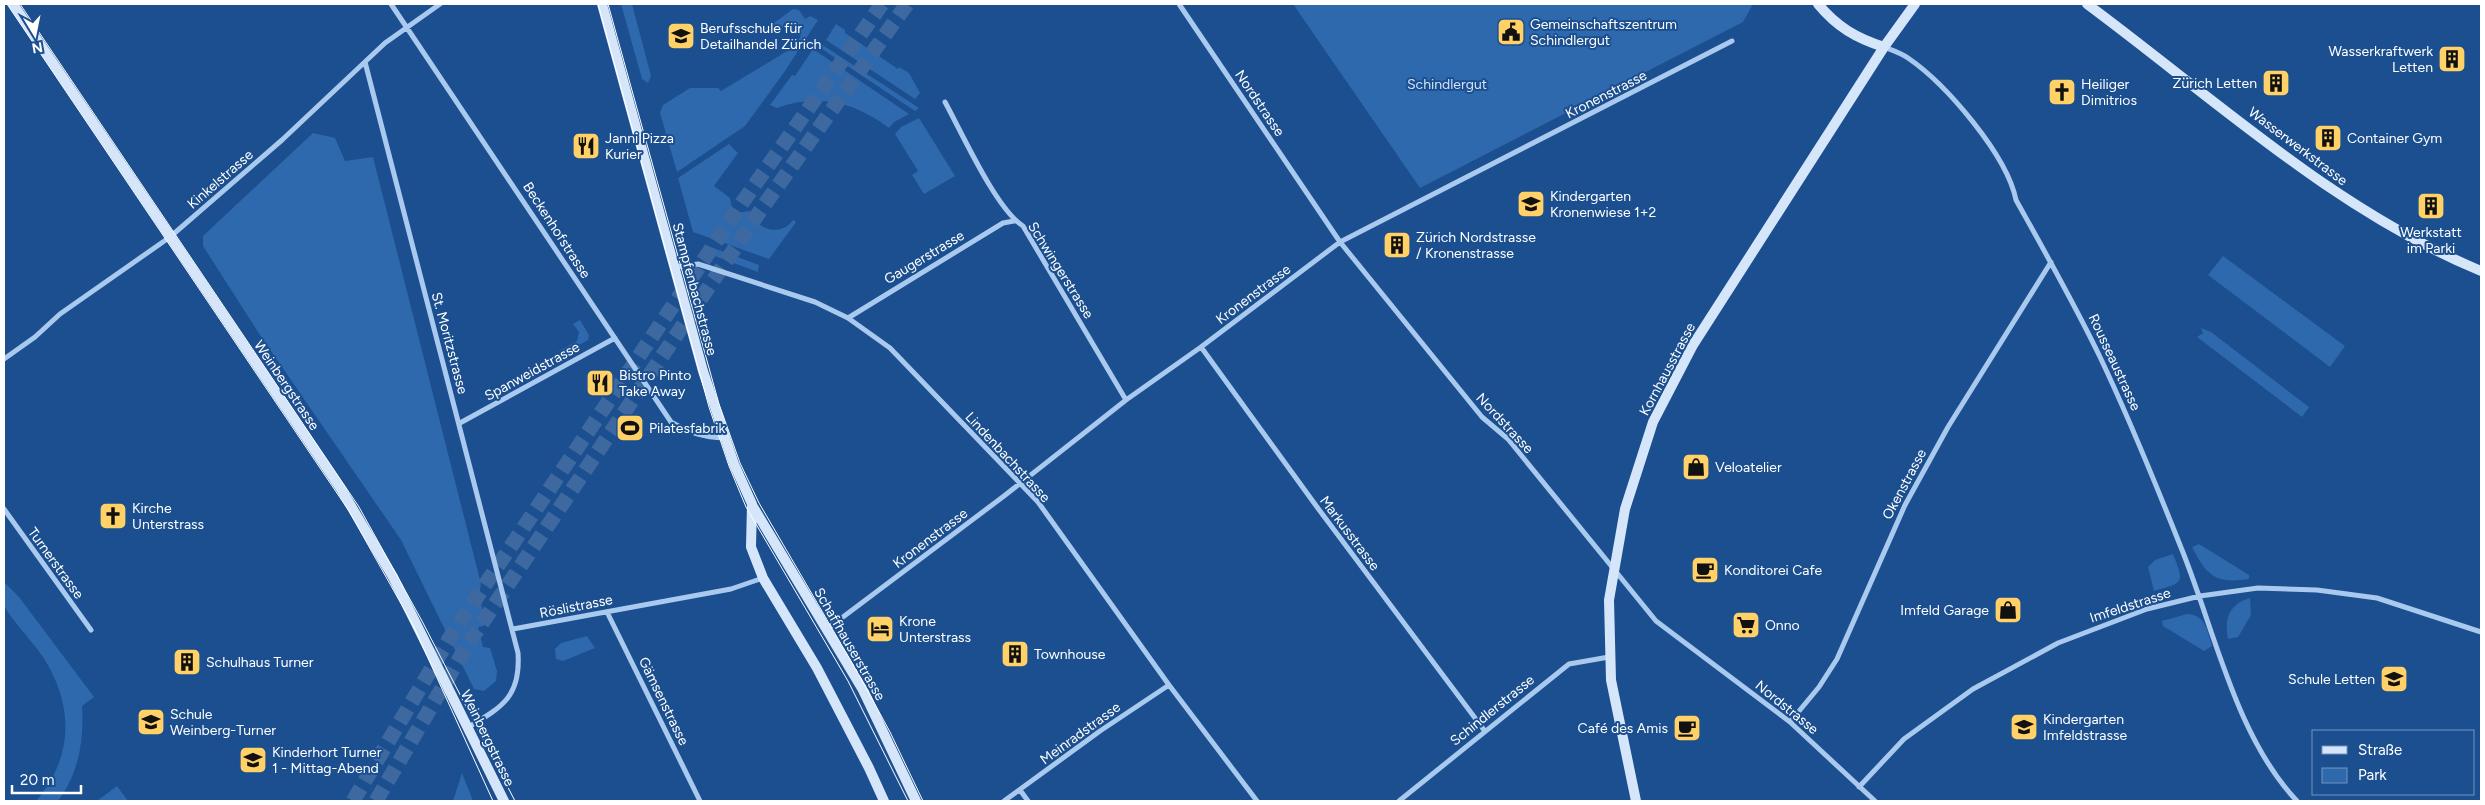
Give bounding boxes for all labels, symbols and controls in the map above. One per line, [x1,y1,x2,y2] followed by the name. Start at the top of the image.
[10,10,60,60] north arrow
[1530,16,1677,49] place label: Gemeinschaftszentrum Schindlergut
[1496,17,1526,47] public building icon: Gemeinschaftszentrum Schindlergut
[700,20,821,53] place label: Berufsschule für Detailhandel Zürich
[666,21,696,51] school or university icon: Berufsschule für Detailhandel Zürich
[30,38,44,57] text: N
[2328,43,2433,76] place label: Wasserkraftwerk Letten
[2437,44,2467,74] building icon: Wasserkraftwerk Letten
[1231,67,1288,140] street label: Nordstrasse
[1563,67,1650,122] street label: Kronenstrasse
[2261,68,2291,98] building icon: Zürich Letten
[2172,75,2257,92] place label: Zürich Letten
[1407,76,1487,93] park label: Schindlergut
[2081,76,2137,109] place label: Heiliger Dimitrios
[2047,77,2077,107] church icon: Heiliger Dimitrios
[2245,104,2351,189] street label: Wasserwerkstrasse
[2313,123,2343,153] building icon: Container Gym
[605,130,674,163] place label: Janni Pizza Kurier
[2347,130,2442,147] place label: Container Gym
[571,131,601,161] restaurant icon: Janni Pizza Kurier
[184,146,257,212] street label: Kinkelstrasse
[519,179,594,282] street label: Beckenhofstrasse
[1550,188,1656,221] place label: Kindergarten Kronenwiese 1+2
[1516,189,1546,219] school or university icon: Kindergarten Kronenwiese 1+2
[2416,191,2446,221] building icon: Werkstatt im Parki
[1024,219,1097,322] street label: Schwingerstrasse
[669,221,721,358] street label: Stampfenbachstrasse
[2400,224,2462,257] place label: Werkstatt im Parki
[881,227,968,288] street label: Gaugerstrasse
[1416,229,1536,262] place label: Zürich Nordstrasse / Kronenstrasse
[1382,230,1412,260] building icon: Zürich Nordstrasse / Kronenstrasse
[1213,261,1294,328] street label: Kronenstrasse
[428,290,471,396] street label: St. Moritzstrasse
[2085,311,2145,414] street label: Rousseaustrasse
[1636,320,1699,419] street label: Kornhausstrasse
[250,337,323,434] street label: Weinbergstrasse
[482,338,583,405] street label: Spanweidstrasse
[619,367,691,400] place label: Bistro Pinto Take Away
[585,368,615,398] restaurant icon: Bistro Pinto Take Away
[1472,390,1537,457] street label: Nordstrasse
[961,409,1054,506] street label: Lindenbachstrasse
[615,413,645,443] sports icon: Pilatesfabrik
[649,420,725,437] place label: Pilatesfabrik
[1879,446,1930,522] street label: Okenstrasse
[1681,452,1711,482] shop icon: Veloatelier
[1715,459,1782,476] place label: Veloatelier
[1316,493,1383,574] street label: Markusstrasse
[132,500,204,533] place label: Kirche Unterstrass
[98,501,128,531] church icon: Kirche Unterstrass
[890,505,971,572] street label: Kronenstrasse
[24,524,87,603] street label: Turnerstrasse
[1690,555,1720,585] cafe icon: Konditorei Cafe
[1724,562,1823,579] place label: Konditorei Cafe
[2088,584,2173,627] street label: Imfeldstrasse
[810,585,889,704] street label: Schaffhauserstrasse
[538,591,614,622] street label: Röslistrasse
[1993,595,2023,625] shop icon: Imfeld Garage
[1900,602,1989,619] place label: Imfeld Garage
[1731,610,1761,640] supermarket icon: Onno
[899,613,971,646] place label: Krone Unterstrass
[865,614,895,644] hotel icon: Krone Unterstrass
[1765,617,1800,634] place label: Onno
[1000,639,1030,669] building icon: Townhouse
[1034,646,1106,663] place label: Townhouse
[172,647,202,677] building icon: Schulhaus Turner
[206,654,314,671] place label: Schulhaus Turner
[635,654,692,748] street label: Gämsenstrasse
[2379,664,2409,694] school or university icon: Schule Letten
[1447,671,1538,749] street label: Schindlerstrasse
[2288,671,2375,688] place label: Schule Letten
[1752,677,1822,738] street label: Nordstrasse
[457,687,518,789] street label: Weinbergstrasse
[1037,698,1124,768] street label: Meinradstrasse
[170,706,276,739] place label: Schule Weinberg-Turner
[136,707,166,737] school or university icon: Schule Weinberg-Turner
[2043,711,2127,744] place label: Kindergarten Imfeldstrasse
[2009,712,2039,742] school or university icon: Kindergarten Imfeldstrasse
[1672,713,1702,743] cafe icon: Café des Amis
[1578,720,1668,737] place label: Café des Amis
[2312,730,2475,795] legend
[2358,741,2402,759] text: Straße
[272,744,382,777] place label: Kinderhort Turner 1 - Mittag-Abend
[238,745,268,775] school or university icon: Kinderhort Turner 1 - Mittag-Abend
[12,762,81,794] scale bar
[2358,766,2387,784] text: Park
[20,771,54,789] text: 20 m

